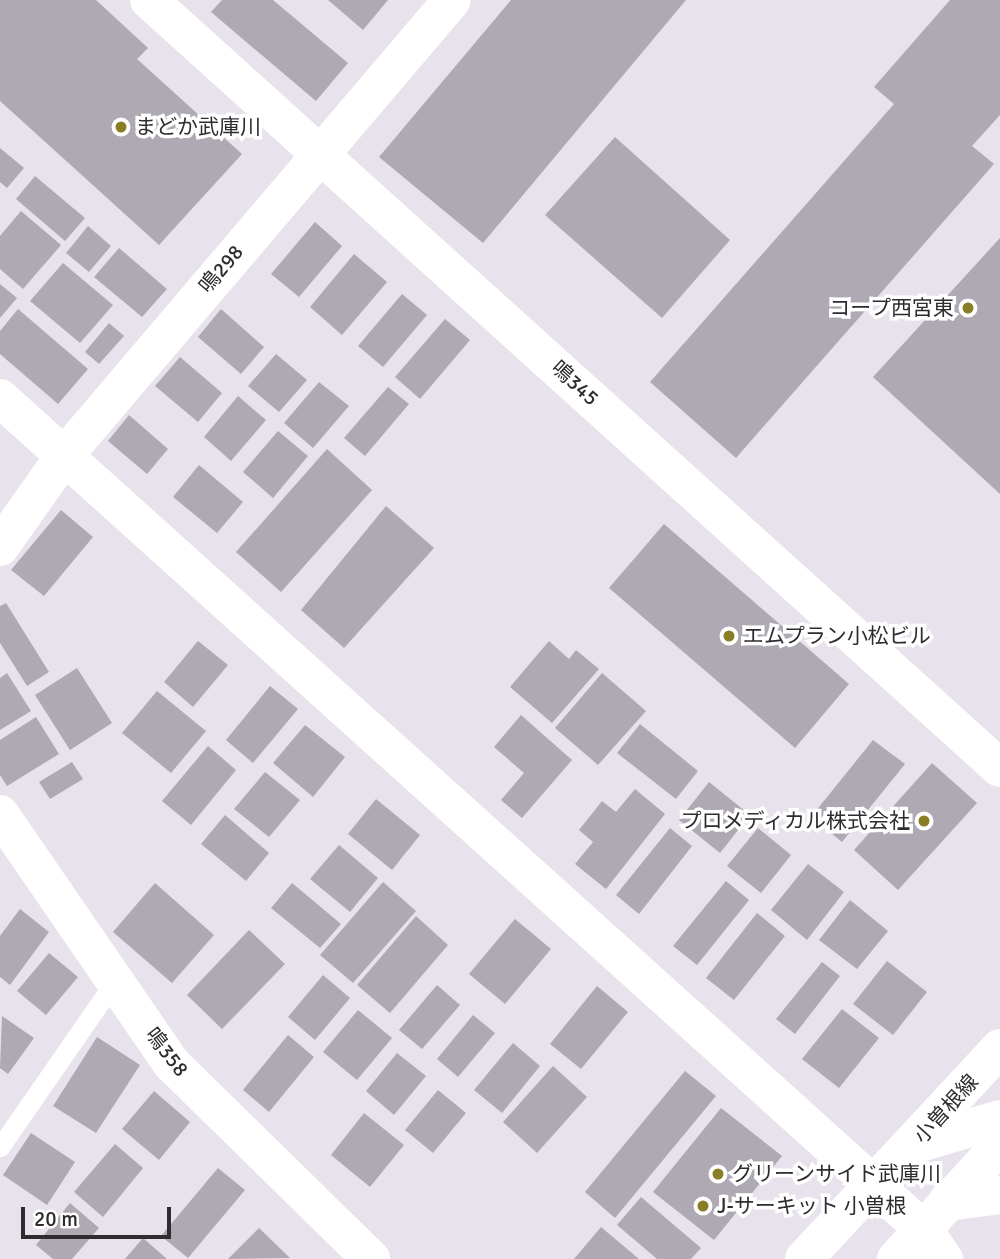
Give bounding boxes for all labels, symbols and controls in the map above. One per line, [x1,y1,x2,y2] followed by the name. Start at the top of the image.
[135,114,261,140] place label: まどか武庫川
[113,119,129,135] marker: まどか武庫川
[194,240,248,298] street label: 鳴298
[828,295,954,321] place label: コープ西宮東
[960,300,976,316] marker: コープ西宮東
[546,355,604,411] street label: 鳴345
[743,623,932,649] place label: エムプラン小松ビル
[721,628,737,644] marker: エムプラン小松ビル
[679,808,910,834] place label: プロメディカル株式会社
[916,813,932,829] marker: プロメディカル株式会社
[140,1023,194,1081] street label: 鳴358
[909,1069,983,1149] street label: 小曽根線
[732,1161,942,1187] place label: グリーンサイド武庫川
[710,1166,726,1182] marker: グリーンサイド武庫川
[24,1192,175,1236] scale bar
[717,1193,906,1219] place label: J-サーキット 小曽根
[695,1198,711,1214] marker: J-サーキット 小曽根
[34,1206,78,1232] text: 20 m

